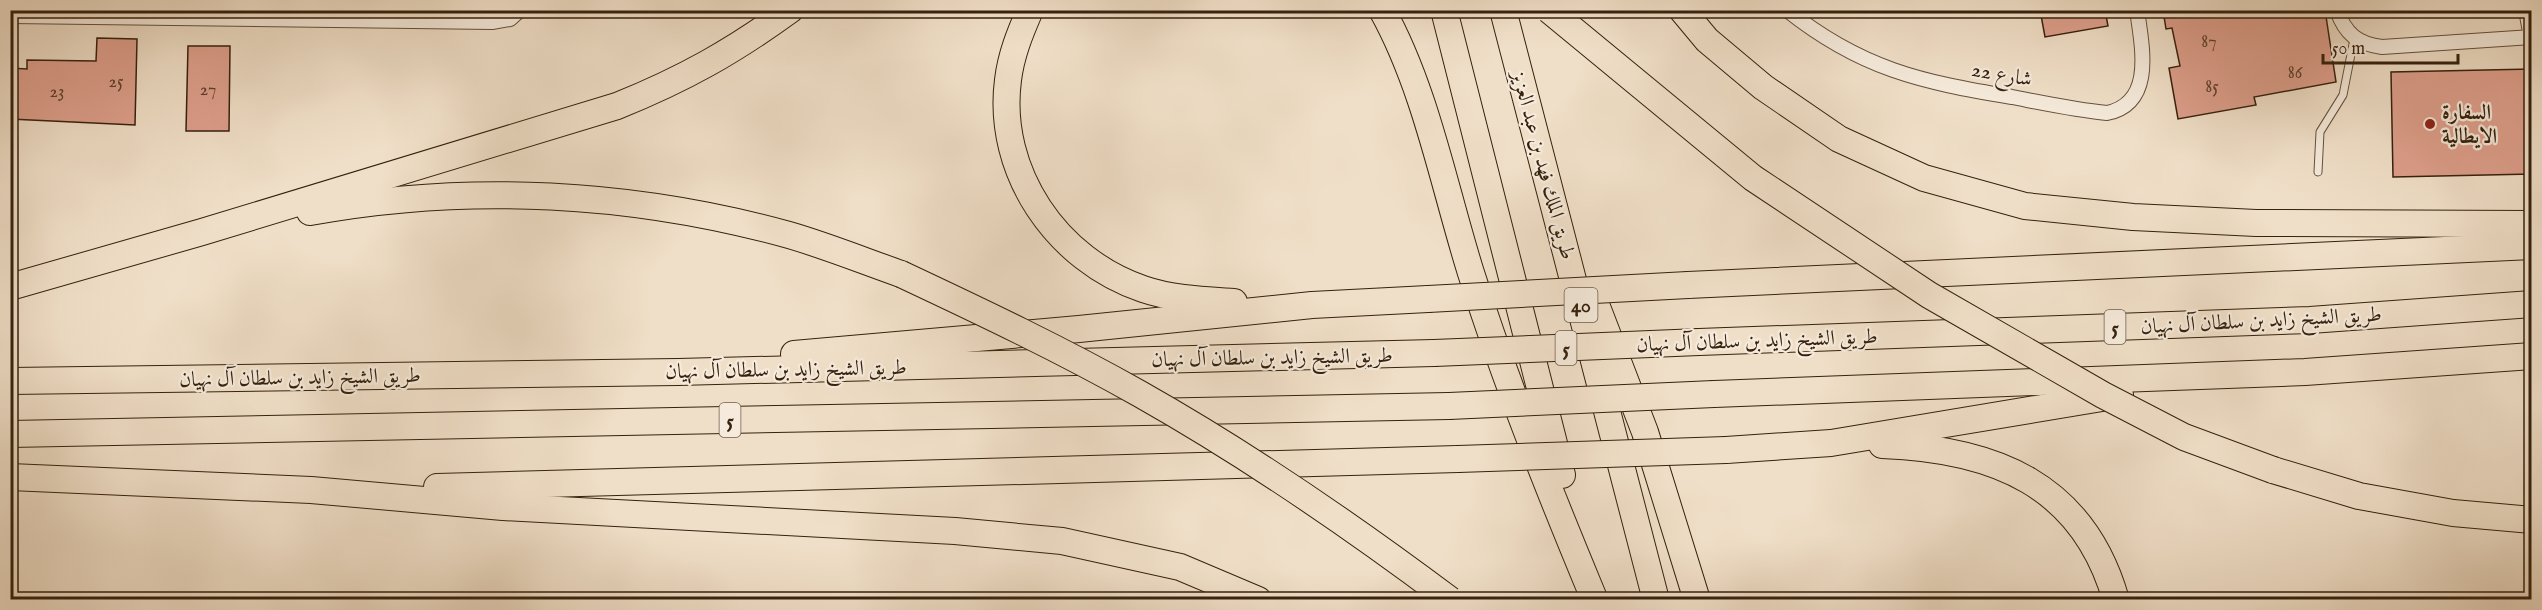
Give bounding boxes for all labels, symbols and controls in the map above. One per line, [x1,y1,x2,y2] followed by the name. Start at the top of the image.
[2323,27,2458,65] scale bar
[2201,31,2217,54] house number: 87
[2332,38,2365,61] text: 50 m
[1969,57,2034,97] street label: شارع 22
[2288,62,2303,85] house number: 86
[1504,66,1581,263] street label: طريق الملك فهد بن عبد العزيز
[109,71,124,94] house number: 25
[2205,76,2219,99] house number: 85
[200,79,216,102] house number: 27
[49,81,65,104] house number: 23
[2442,100,2497,151] place label: السفارة الايطالية
[2423,117,2437,131] marker: السفارة الايطالية
[1564,288,1598,322] road number: 40
[2140,301,2383,345] street label: طريق الشيخ زايد بن سلطان آل نهيان
[2104,310,2126,344] road number: 5
[1636,323,1878,363] street label: طريق الشيخ زايد بن سلطان آل نهيان
[1556,331,1576,365] road number: 5
[1151,342,1393,378] street label: طريق الشيخ زايد بن سلطان آل نهيان
[665,354,907,390] street label: طريق الشيخ زايد بن سلطان آل نهيان
[179,362,421,398] street label: طريق الشيخ زايد بن سلطان آل نهيان
[720,403,740,437] road number: 5

